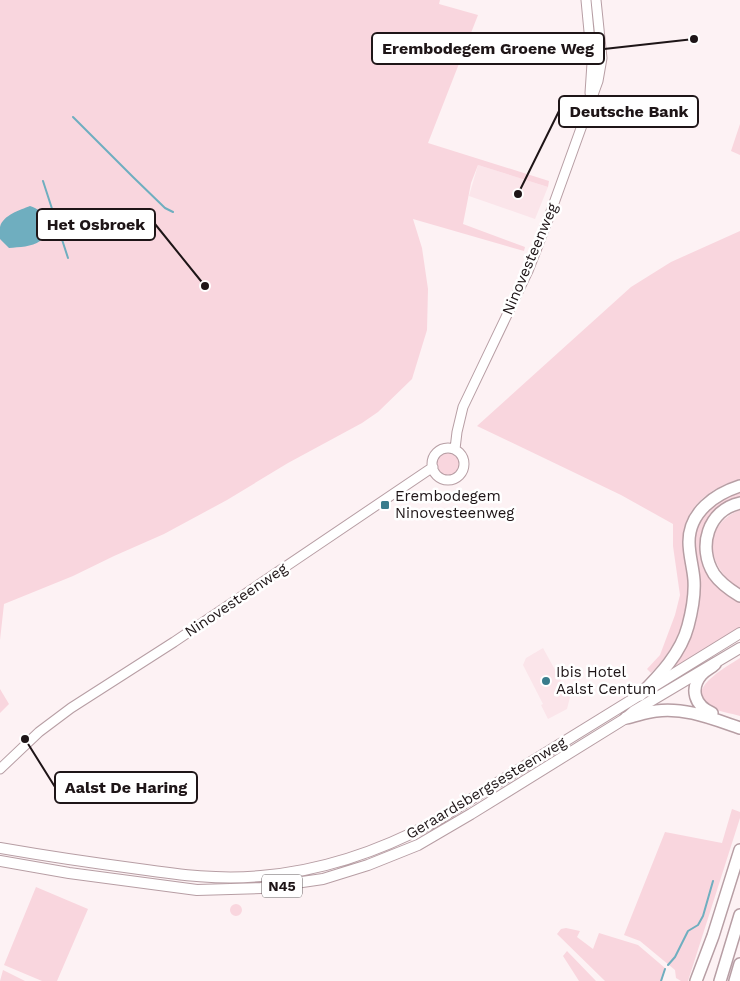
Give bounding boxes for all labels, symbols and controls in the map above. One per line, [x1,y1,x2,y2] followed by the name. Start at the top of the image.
[372,33,604,64] callout: Erembodegem Groene Weg
[382,39,594,58] text: Erembodegem Groene Weg
[559,96,698,127] callout: Deutsche Bank
[569,102,689,121] text: Deutsche Bank
[498,201,562,317] street label: Ninovesteenweg
[37,209,155,240] callout: Het Osbroek
[47,215,145,234] text: Het Osbroek
[395,487,514,522] place label: Erembodegem Ninovesteenweg
[379,499,391,511] marker: Erembodegem Ninovesteenweg
[181,559,291,641] street label: Ninovesteenweg
[556,663,656,698] place label: Ibis Hotel Aalst Centum
[540,675,552,687] marker: Ibis Hotel Aalst Centum
[403,733,569,843] street label: Geraardsbergsesteenweg
[55,772,197,803] callout: Aalst De Haring
[65,778,187,797] text: Aalst De Haring
[262,874,302,898] road number: N45

